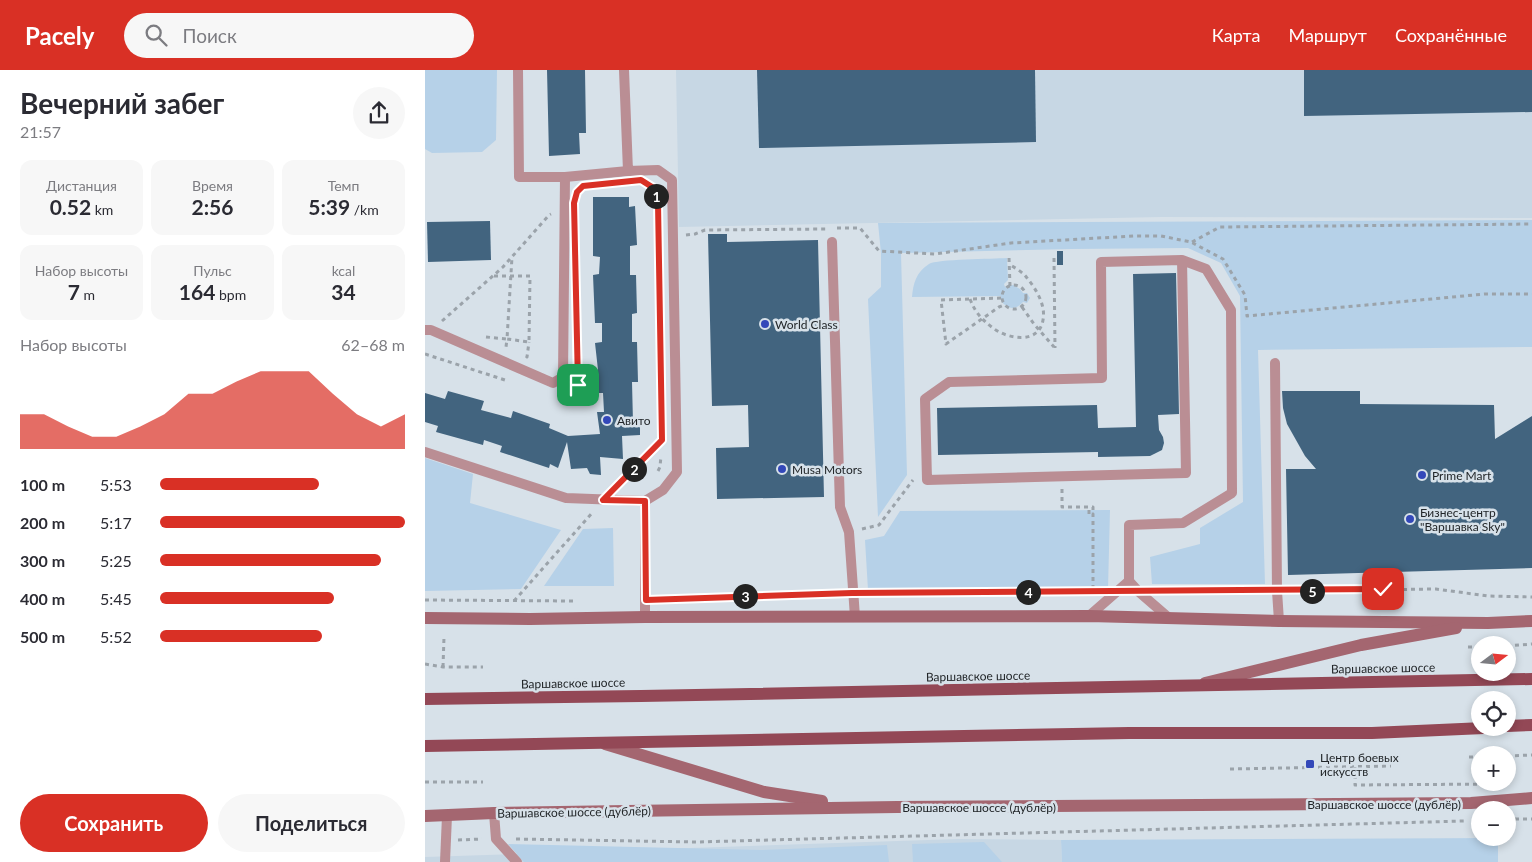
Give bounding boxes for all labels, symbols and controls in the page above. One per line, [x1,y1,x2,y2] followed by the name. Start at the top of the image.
[124,13,474,58] search box
[25,21,94,50] text: Pacely
[142,21,170,49] icon: search
[182,24,237,47] text: Поиск
[1212,24,1260,46] text: Карта
[1288,24,1367,46] text: Маршрут
[1395,24,1507,46] text: Сохранённые
[20,86,224,120] text: Вечерний забег
[353,87,405,139] button: share
[20,122,61,141] text: 21:57
[46,177,117,194] text: Дистанция
[192,177,233,194] text: Время
[328,177,359,194] text: Темп
[643,184,669,208] pin: 1
[652,188,661,205] text: 1
[50,194,91,219] text: 0.52
[192,194,233,219] text: 2:56
[308,194,350,219] text: 5:39
[91,201,113,218] text: km
[350,201,379,218] text: /km
[35,262,128,279] text: Набор высоты
[193,262,232,279] text: Пульс
[332,262,355,279] text: kcal
[68,279,80,304] text: 7
[179,279,215,304] text: 164
[331,279,356,304] text: 34
[80,286,95,303] text: m
[215,286,246,303] text: bpm
[775,317,838,332] place label: World Class
[759,318,771,330] marker: World Class
[20,335,127,354] text: Набор высоты
[341,335,405,354] text: 62–68 m
[557,364,599,406] pin
[564,371,592,399] icon: arrive
[617,413,651,428] place label: Авито
[601,414,613,426] marker: Авито
[621,456,647,482] pin: 2
[630,461,639,478] text: 2
[792,462,862,477] place label: Musa Motors
[776,463,788,475] marker: Musa Motors
[1432,468,1492,483] place label: Prime Mart
[1416,469,1428,481] marker: Prime Mart
[20,475,65,494] text: 100 m
[100,475,132,494] text: 5:53
[1420,505,1505,534] place label: Бизнес-центр "Варшавка Sky"
[20,513,65,532] text: 200 m
[100,513,132,532] text: 5:17
[1404,513,1416,525] marker: Бизнес-центр "Варшавка Sky"
[20,551,65,570] text: 300 m
[100,551,132,570] text: 5:25
[1362,568,1404,610] pin
[1369,575,1397,603] icon: check
[1299,578,1325,604] pin: 5
[1015,580,1041,604] pin: 4
[1308,583,1317,600] text: 5
[733,584,757,608] pin: 3
[1024,584,1033,601] text: 4
[741,588,750,605] text: 3
[20,589,65,608] text: 400 m
[100,589,132,608] text: 5:45
[20,627,65,646] text: 500 m
[100,627,132,646] text: 5:52
[1471,636,1516,681] north arrow
[1471,636,1516,846] map controls
[1331,660,1435,676] street label: Варшавское шоссе
[926,668,1030,684] street label: Варшавское шоссе
[521,675,625,691] street label: Варшавское шоссе
[1471,691,1516,736] button: locate
[1471,746,1516,791] button: +
[1320,750,1399,779] place label: Центр боевых искусств
[1304,758,1316,770] marker: Центр боевых искусств
[20,794,208,852] button: Сохранить
[218,794,405,852] button: Поделиться
[1307,797,1461,812] street label: Варшавское шоссе (дублёр)
[902,800,1056,815] street label: Варшавское шоссе (дублёр)
[1471,801,1516,846] button: −
[497,803,651,821] street label: Варшавское шоссе (дублёр)

